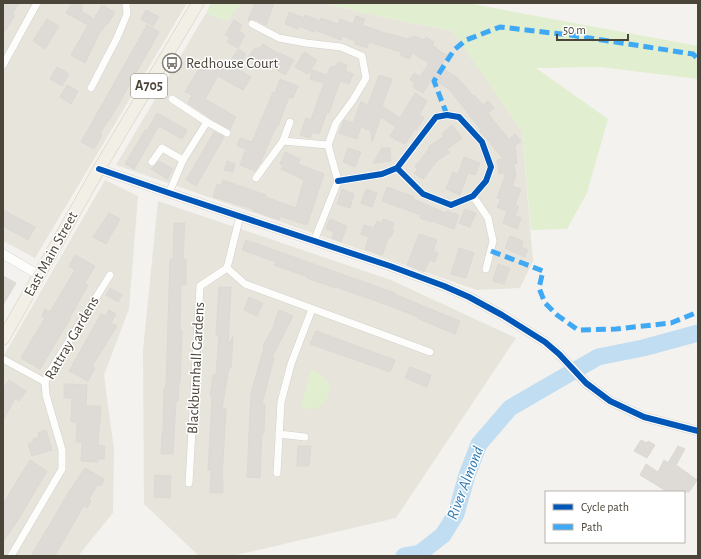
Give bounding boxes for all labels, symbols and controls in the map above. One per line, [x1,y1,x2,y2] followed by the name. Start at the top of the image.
[557,16,628,42] scale bar
[563,24,586,36] text: 50 m
[161,52,183,74] bus stop icon: Redhouse Court
[186,56,278,71] place label: Redhouse Court
[131,74,167,98] road number: A705
[22,209,81,299] street label: East Main Street
[42,294,102,382] street label: Rattray Gardens
[185,302,207,434] street label: Blackburnhall Gardens
[444,444,486,522] water label: River Almond
[545,491,685,543] legend
[581,501,629,514] text: Cycle path
[581,521,603,533] text: Path

